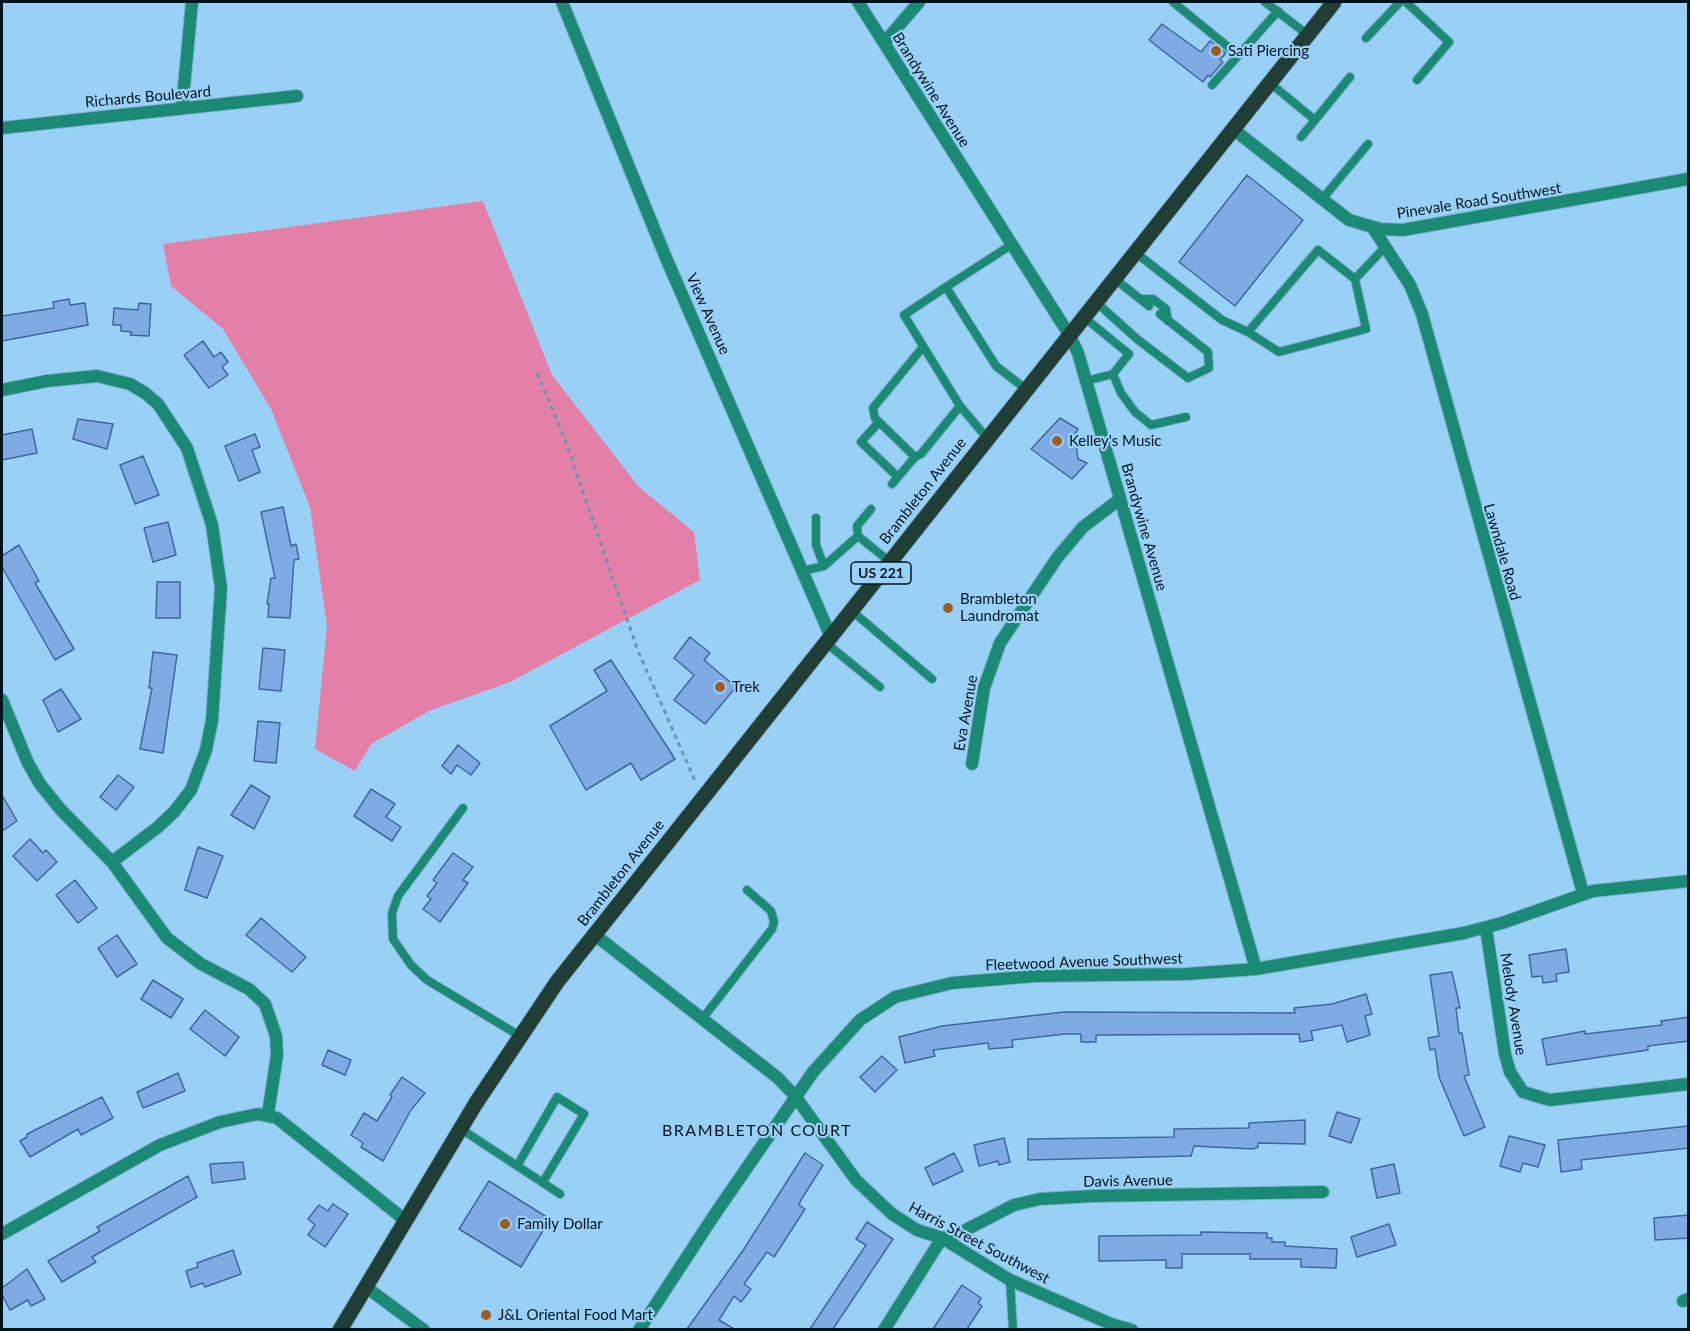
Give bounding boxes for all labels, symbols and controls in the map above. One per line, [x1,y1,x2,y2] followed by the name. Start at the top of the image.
[888,29,974,151] street label: Brandywine Avenue
[1228,42,1309,60] place label: Sati Piercing
[1209,44,1223,58] marker: Sati Piercing
[84,83,212,111] street label: Richards Boulevard
[1395,179,1563,223] street label: Pinevale Road Southwest
[682,271,734,357] street label: View Avenue
[1069,432,1162,450] place label: Kelley's Music
[876,434,970,548] street label: Brambleton Avenue
[1050,434,1064,448] marker: Kelley's Music
[1117,461,1171,593] street label: Brandywine Avenue
[1480,502,1524,602] street label: Lawndale Road
[851,562,911,584] road number: US 221
[960,590,1039,625] place label: Brambleton Laundromat
[941,601,955,615] marker: Brambleton Laundromat
[950,674,982,752] street label: Eva Avenue
[732,678,760,696] place label: Trek
[713,680,727,694] marker: Trek
[574,816,668,930] street label: Brambleton Avenue
[985,950,1183,974] street label: Fleetwood Avenue Southwest
[1496,952,1530,1056] street label: Melody Avenue
[662,1121,852,1141] district label: BRAMBLETON COURT
[1083,1171,1173,1191] street label: Davis Avenue
[905,1198,1053,1288] street label: Harris Street Southwest
[517,1215,603,1233] place label: Family Dollar
[498,1217,512,1231] marker: Family Dollar
[498,1306,653,1324] place label: J&L Oriental Food Mart
[479,1308,493,1322] marker: J&L Oriental Food Mart

